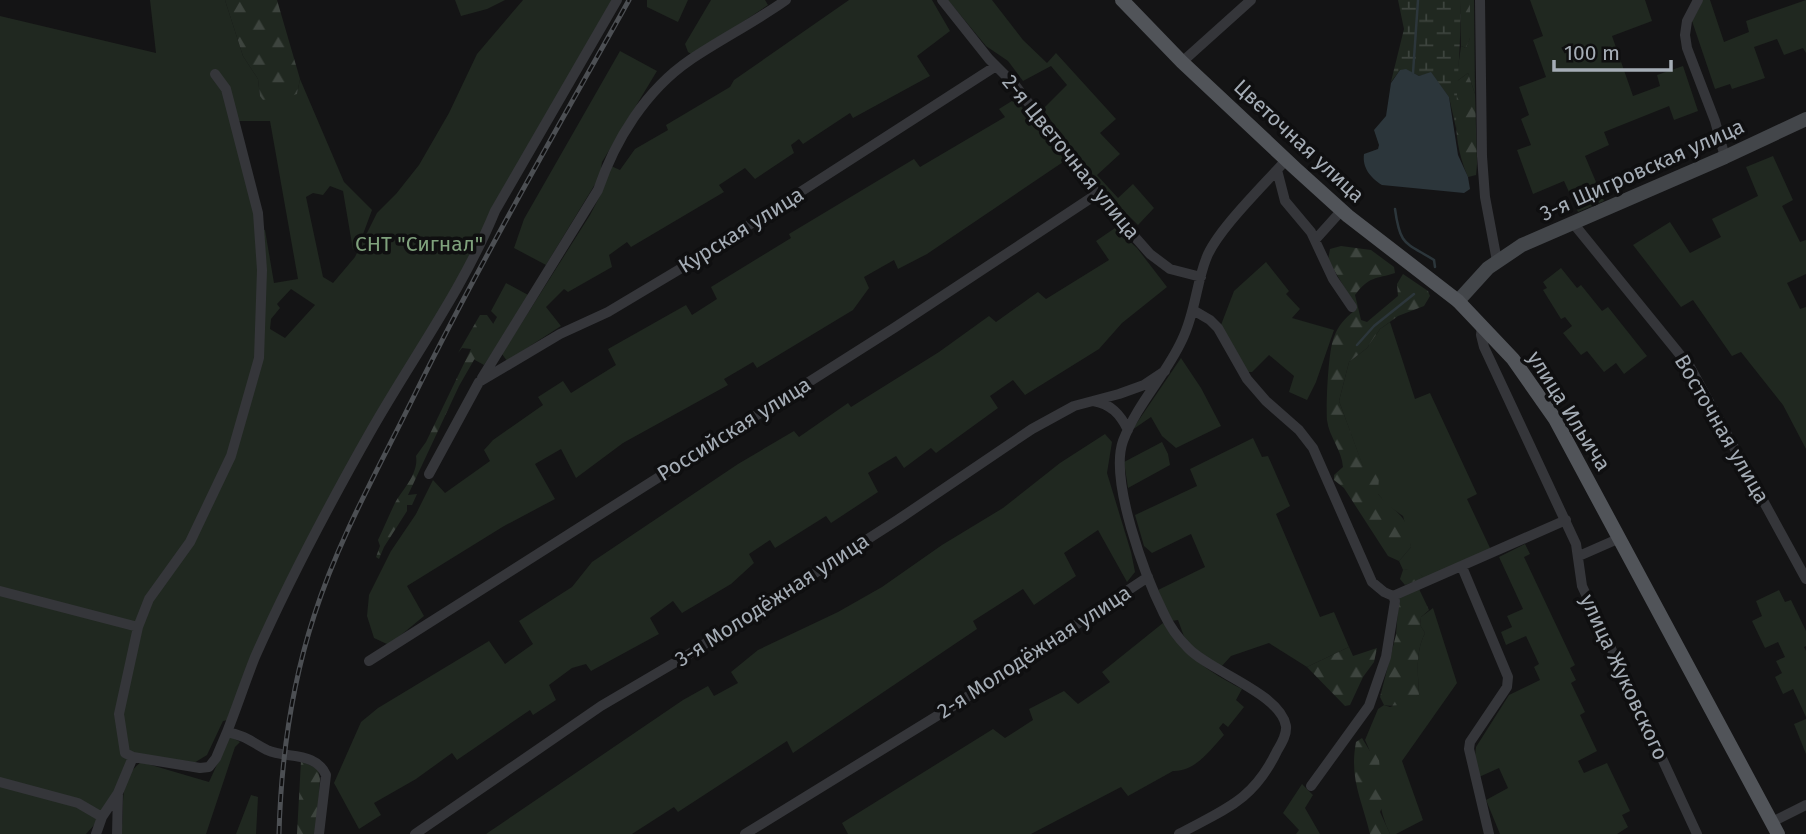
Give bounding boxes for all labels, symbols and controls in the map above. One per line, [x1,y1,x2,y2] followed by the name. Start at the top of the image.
[1554,28,1671,72] scale bar
[1564,40,1620,66] text: 100 m
[996,69,1146,245] street label: 2-я Цветочная улица
[1228,74,1370,208] street label: Цветочная улица
[1536,113,1748,227] street label: 3-я Щигровская улица
[674,181,808,279] street label: Курская улица
[355,231,483,257] park label: СНТ "Сигнал"
[1522,346,1616,476] street label: улица Ильича
[1669,350,1775,508] street label: Восточная улица
[652,371,816,487] street label: Российская улица
[670,528,874,672] street label: 3-я Молодёжная улица
[932,580,1136,724] street label: 2-я Молодёжная улица
[1574,590,1674,764] street label: улица Жуковского

